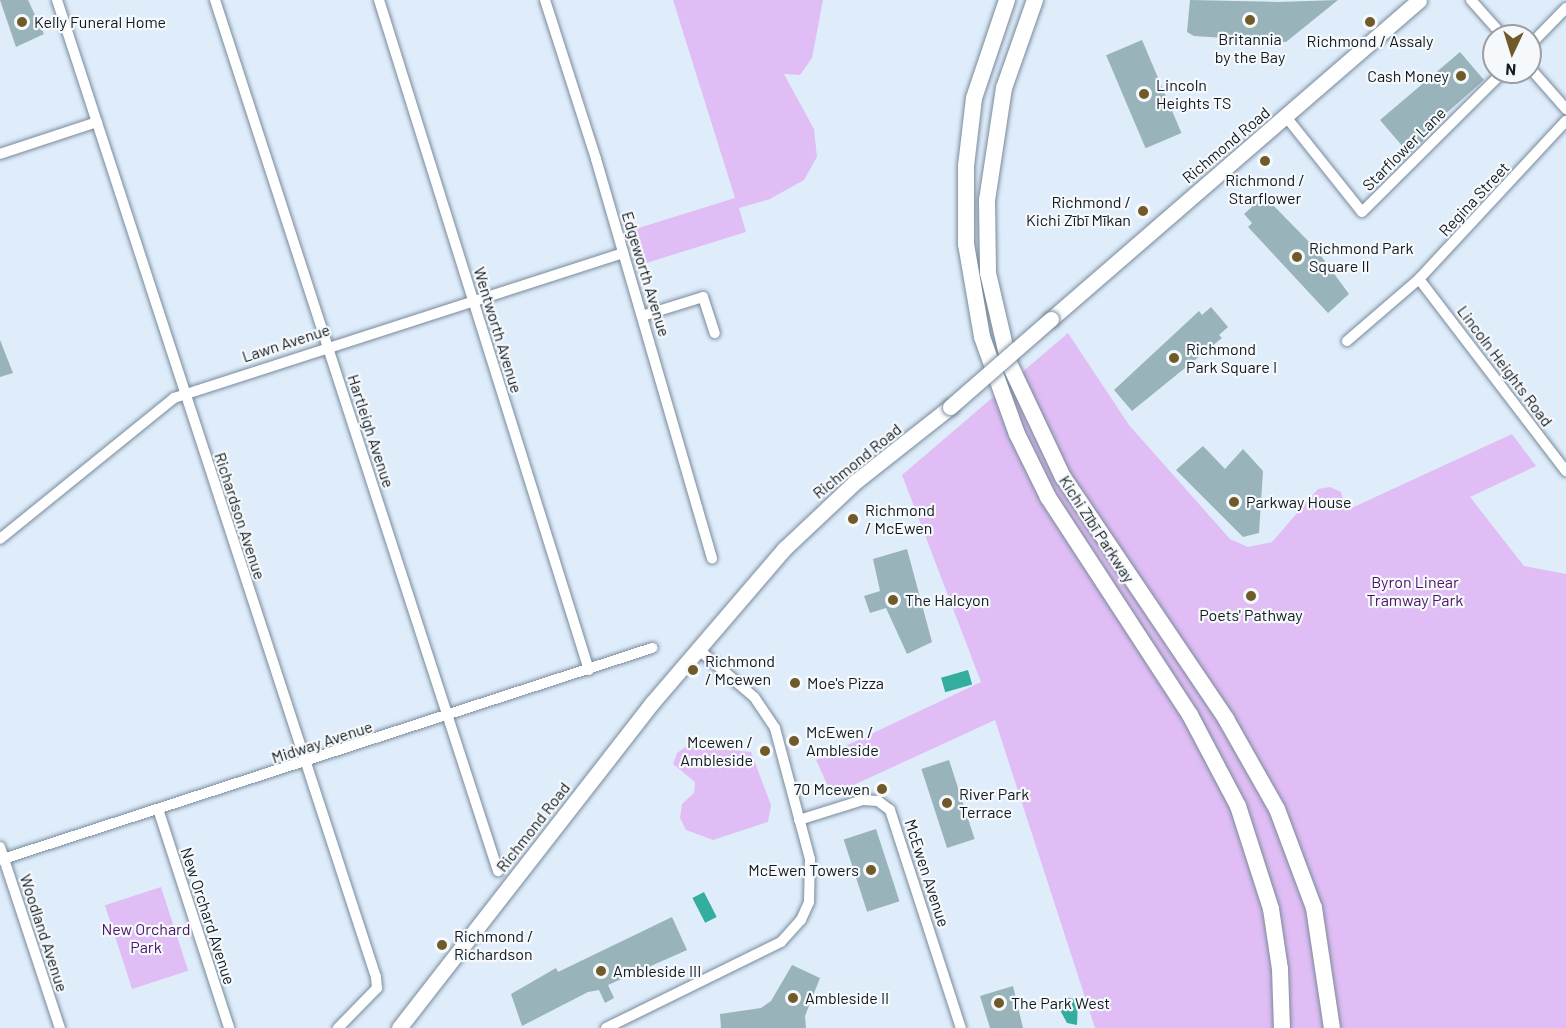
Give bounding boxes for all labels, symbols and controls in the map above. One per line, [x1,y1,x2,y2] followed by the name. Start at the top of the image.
[34,12,166,32] place label: Kelly Funeral Home
[1243,13,1257,27] marker: Britannia by the Bay
[15,15,29,29] marker: Kelly Funeral Home
[1363,15,1377,29] marker: Richmond / Assaly
[1482,24,1542,84] north arrow
[1215,29,1285,67] place label: Britannia by the Bay
[1307,31,1433,51] place label: Richmond / Assaly
[1505,61,1517,80] text: N
[1367,66,1449,86] place label: Cash Money
[1454,69,1468,83] marker: Cash Money
[1156,75,1231,113] place label: Lincoln Heights TS
[1137,87,1151,101] marker: Lincoln Heights TS
[1178,103,1274,187] street label: Richmond Road
[1358,103,1450,195] street label: Starflower Lane
[1258,154,1272,168] marker: Richmond / Starflower
[1435,158,1513,240] street label: Regina Street
[1225,170,1305,208] place label: Richmond / Starflower
[1026,192,1131,230] place label: Richmond / Kichi Zībī Mīkan
[1136,204,1150,218] marker: Richmond / Kichi Zībī Mīkan
[618,209,674,339] street label: Edgeworth Avenue
[1309,238,1414,276] place label: Richmond Park Square II
[1290,250,1304,264] marker: Richmond Park Square II
[470,265,526,395] street label: Wentworth Avenue
[1453,302,1557,430] street label: Lincoln Heights Road
[240,320,332,366] street label: Lawn Avenue
[1186,339,1277,377] place label: Richmond Park Square I
[1167,351,1181,365] marker: Richmond Park Square I
[344,372,398,490] street label: Hartleigh Avenue
[809,419,905,503] street label: Richmond Road
[210,450,270,582] street label: Richardson Avenue
[1055,472,1139,586] street label: Kichi Zībī Parkway
[1246,492,1351,512] place label: Parkway House
[1227,495,1241,509] marker: Parkway House
[865,500,935,538] place label: Richmond / McEwen
[846,512,860,526] marker: Richmond / McEwen
[1367,572,1463,610] park label: Byron Linear Tramway Park
[1244,589,1258,603] marker: Poets' Pathway
[905,590,989,610] place label: The Halcyon
[886,593,900,607] marker: The Halcyon
[1199,605,1303,625] place label: Poets' Pathway
[705,651,775,689] place label: Richmond / Mcewen
[686,663,700,677] marker: Richmond / Mcewen
[807,673,884,693] place label: Moe's Pizza
[788,676,802,690] marker: Moe's Pizza
[269,717,375,767] street label: Midway Avenue
[806,722,879,760] place label: McEwen / Ambleside
[680,732,753,770] place label: Mcewen / Ambleside
[787,734,801,748] marker: McEwen / Ambleside
[758,744,772,758] marker: Mcewen / Ambleside
[492,778,574,876] street label: Richmond Road
[794,779,870,799] place label: 70 Mcewen
[875,782,889,796] marker: 70 Mcewen
[959,784,1029,822] place label: River Park Terrace
[940,796,954,810] marker: River Park Terrace
[901,817,953,929] street label: McEwen Avenue
[177,845,239,987] street label: New Orchard Avenue
[748,860,859,880] place label: McEwen Towers
[864,863,878,877] marker: McEwen Towers
[16,872,72,994] street label: Woodland Avenue
[101,919,191,957] park label: New Orchard Park
[454,926,534,964] place label: Richmond / Richardson
[435,938,449,952] marker: Richmond / Richardson
[613,961,701,981] place label: Ambleside III
[594,964,608,978] marker: Ambleside III
[805,988,889,1008] place label: Ambleside II
[786,991,800,1005] marker: Ambleside II
[1011,993,1110,1013] place label: The Park West
[992,996,1006,1010] marker: The Park West

